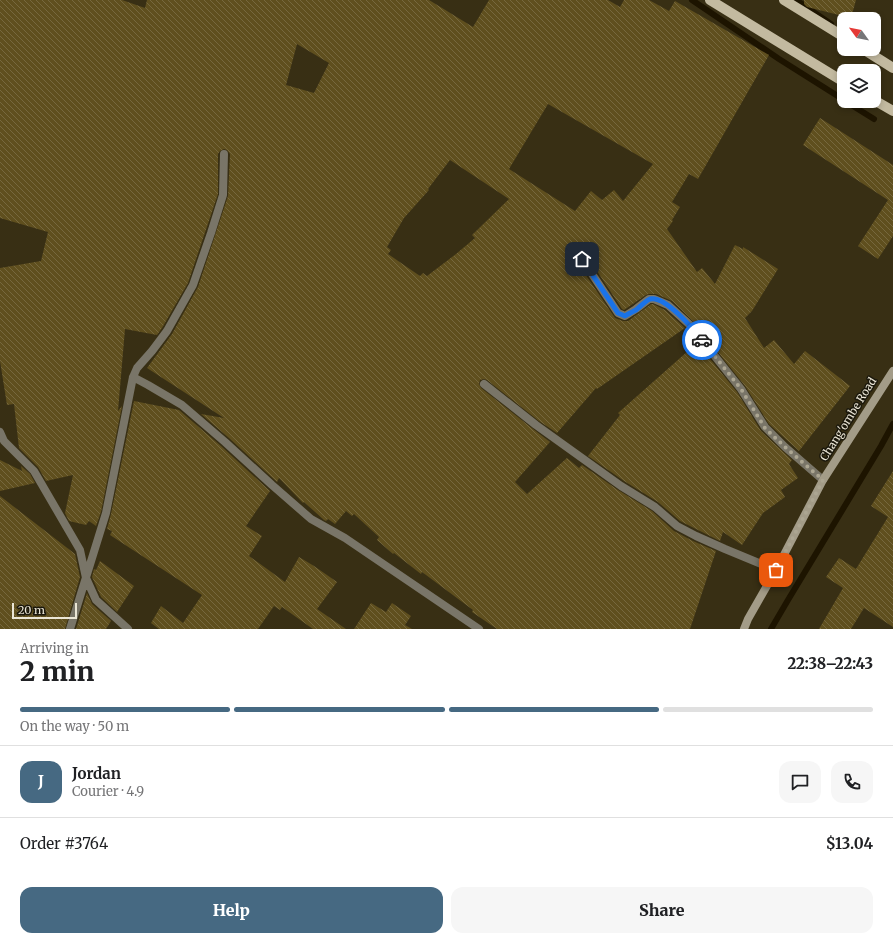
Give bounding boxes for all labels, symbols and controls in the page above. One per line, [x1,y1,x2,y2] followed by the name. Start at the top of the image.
[837,12,881,56] north arrow
[837,12,881,108] map controls
[837,64,881,108] button: layers
[565,242,599,276] pin
[571,248,593,270] icon: home
[682,320,722,360] courier
[691,329,713,351] icon: car
[817,374,880,463] street label: Chang'ombe Road
[759,553,793,587] pin
[765,559,787,581] icon: bag
[12,601,77,620] scale bar
[18,603,45,617] text: 20 m
[20,640,89,657] text: Arriving in
[787,654,873,673] text: 22:38–22:43
[20,655,94,688] text: 2 min
[20,718,129,735] text: On the way · 50 m
[779,761,821,803] button: chat
[831,761,873,803] button: phone
[72,764,121,783] text: Jordan
[38,772,44,791] text: J
[72,783,144,800] text: Courier · 4.9
[20,834,108,853] text: Order #3764
[826,834,873,853] text: $13.04
[20,887,443,933] button: Help
[451,887,873,933] button: Share

